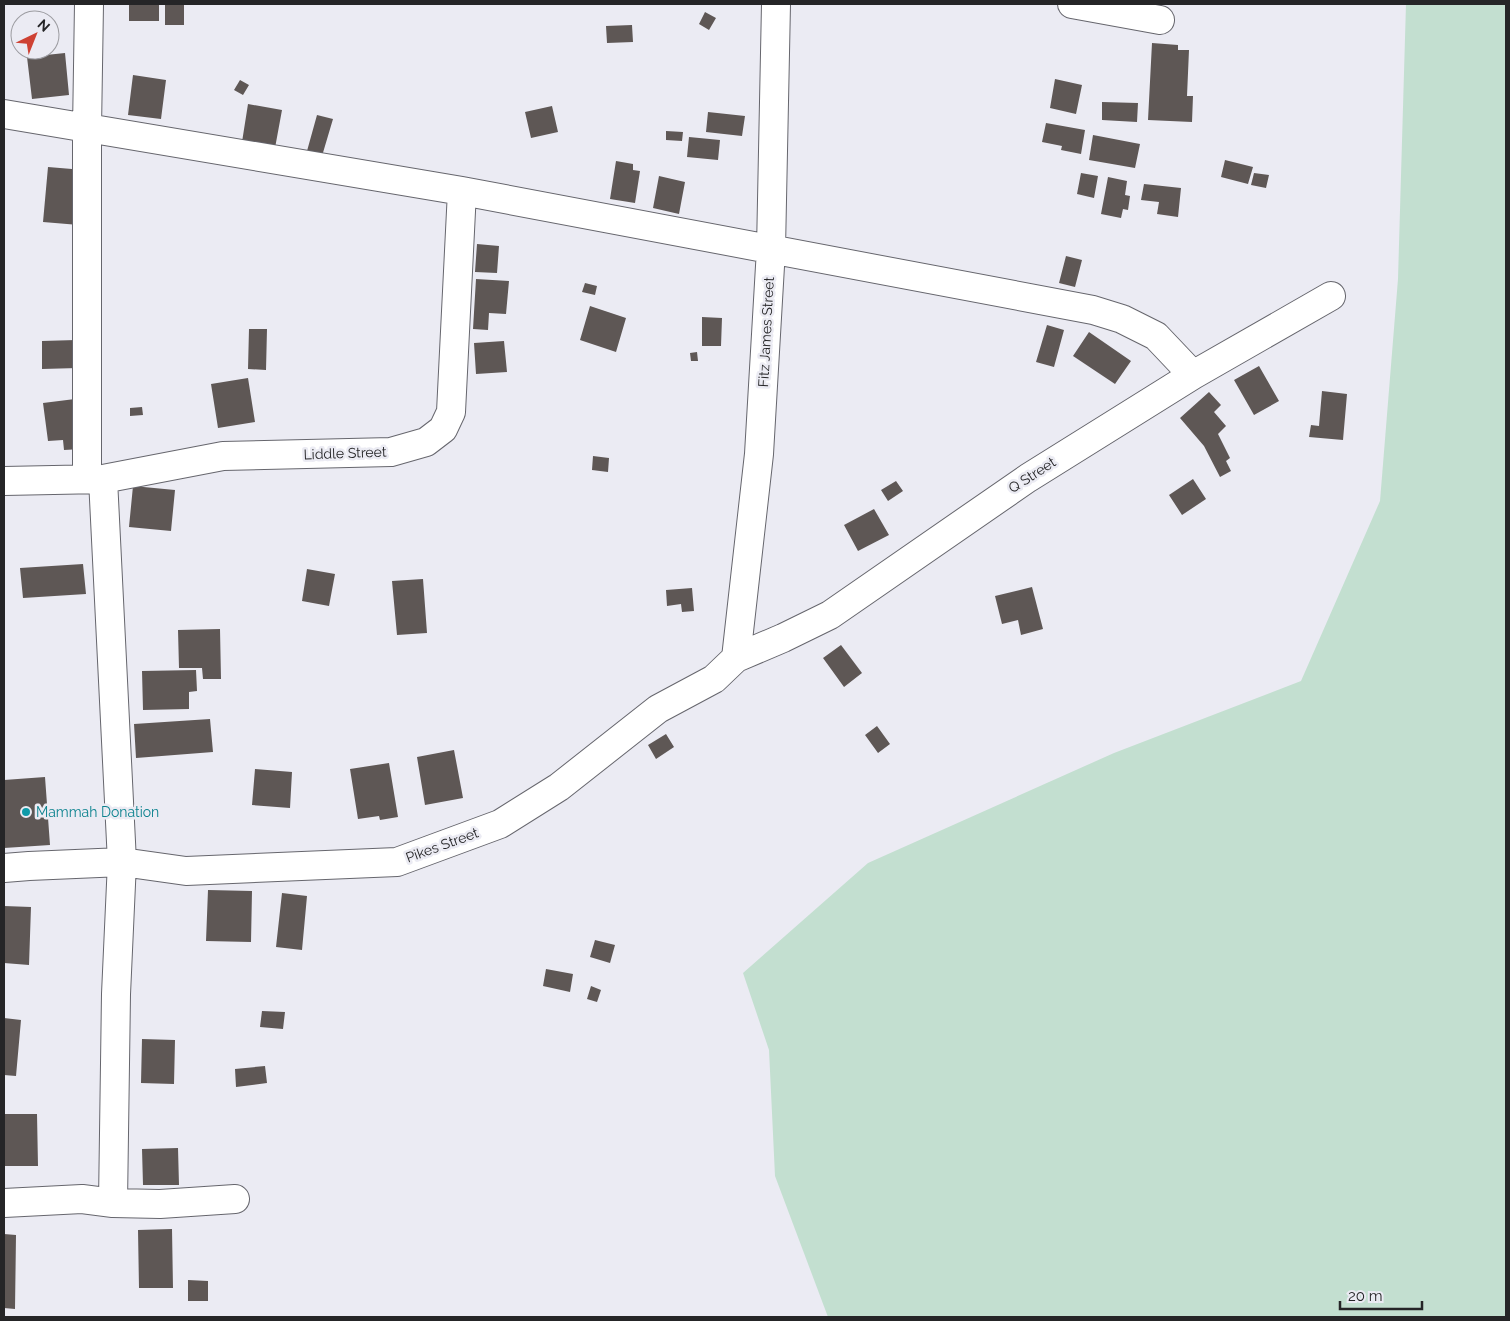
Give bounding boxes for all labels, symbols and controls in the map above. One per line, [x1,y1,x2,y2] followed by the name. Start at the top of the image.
[10,10,60,60] north arrow
[35,16,53,35] text: N
[755,276,777,388] street label: Fitz James Street
[303,444,387,462] street label: Liddle Street
[1005,454,1059,496] street label: Q Street
[36,804,159,820] place label: Mammah Donation
[20,806,32,818] marker: Mammah Donation
[403,824,481,866] street label: Pikes Street
[1340,1278,1422,1310] scale bar
[1348,1287,1383,1305] text: 20 m

